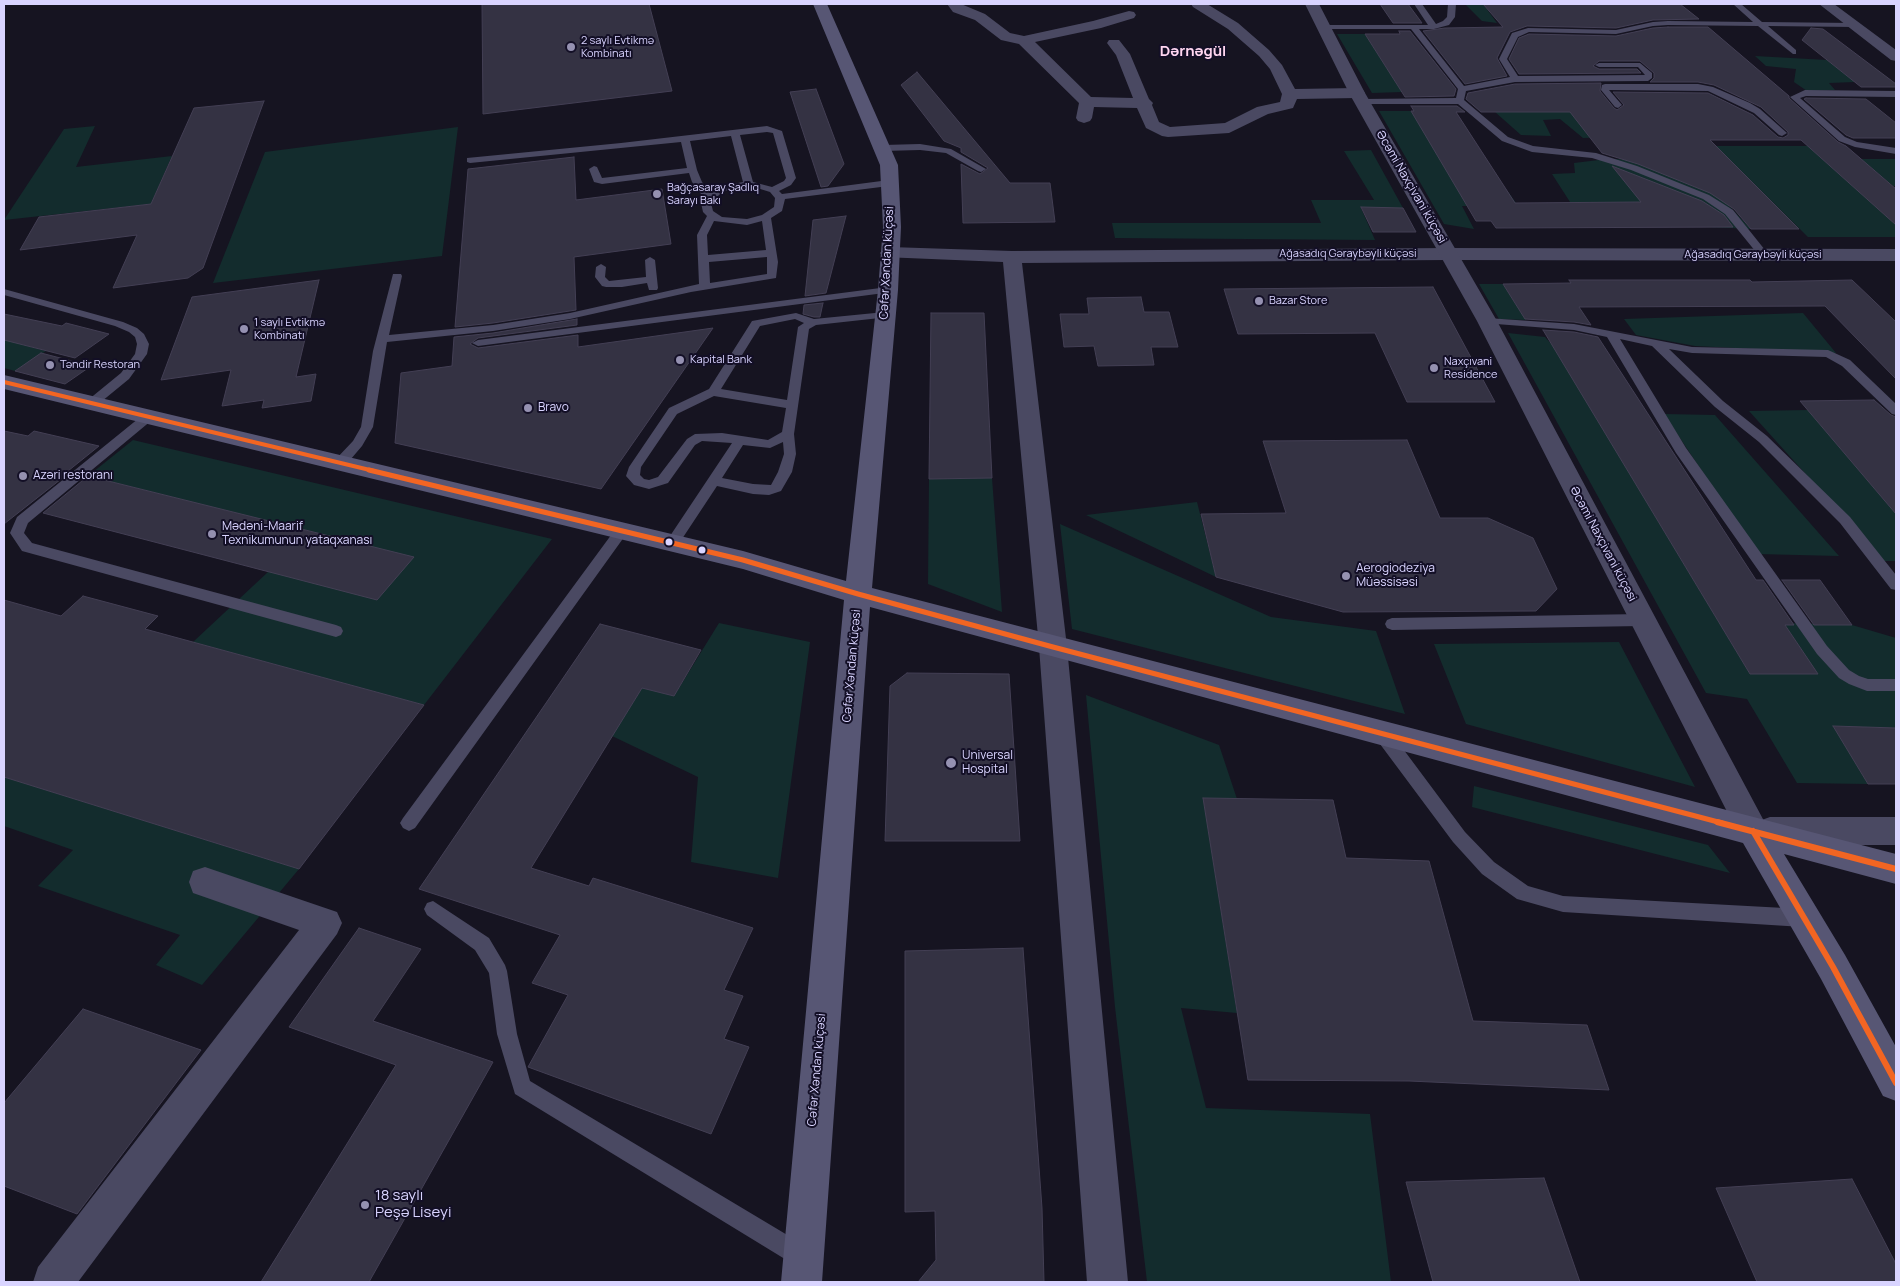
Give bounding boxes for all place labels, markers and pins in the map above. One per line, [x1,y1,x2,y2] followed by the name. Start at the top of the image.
[581,34,654,60] place label: 2 saylı Evtikmə Kombinatı
[565,41,577,53] marker: 2 saylı Evtikmə Kombinatı
[667,181,759,207] place label: Bağçasaray Şadlıq Sarayı Bakı
[651,188,663,200] marker: Bağçasaray Şadlıq Sarayı Bakı
[1269,294,1327,308] place label: Bazar Store
[1253,295,1265,307] marker: Bazar Store
[254,316,325,342] place label: 1 saylı Evtikmə Kombinatı
[238,323,250,335] marker: 1 saylı Evtikmə Kombinatı
[690,353,752,367] place label: Kapital Bank
[674,354,686,366] marker: Kapital Bank
[1444,355,1497,381] place label: Naxçıvani Residence
[60,358,140,372] place label: Təndir Restoran
[44,359,56,371] marker: Təndir Restoran
[1428,362,1440,374] marker: Naxçıvani Residence
[538,401,569,415] place label: Bravo
[522,402,534,414] marker: Bravo
[33,469,113,483] place label: Azəri restoranı
[17,470,29,482] marker: Azəri restoranı
[222,520,372,548] place label: Mədəni-Maarif Texnikumunun yataqxanası
[206,528,218,540] marker: Mədəni-Maarif Texnikumunun yataqxanası
[664,537,674,547] unlabelled marker
[697,545,707,555] unlabelled marker
[1356,562,1435,590] place label: Aerogiodeziya Müəssisəsi
[1340,570,1352,582] marker: Aerogiodeziya Müəssisəsi
[962,749,1013,777] place label: Universal Hospital
[944,756,958,770] marker: Universal Hospital
[375,1187,451,1222] place label: 18 saylı Peşə Liseyi
[359,1199,371,1211] marker: 18 saylı Peşə Liseyi

